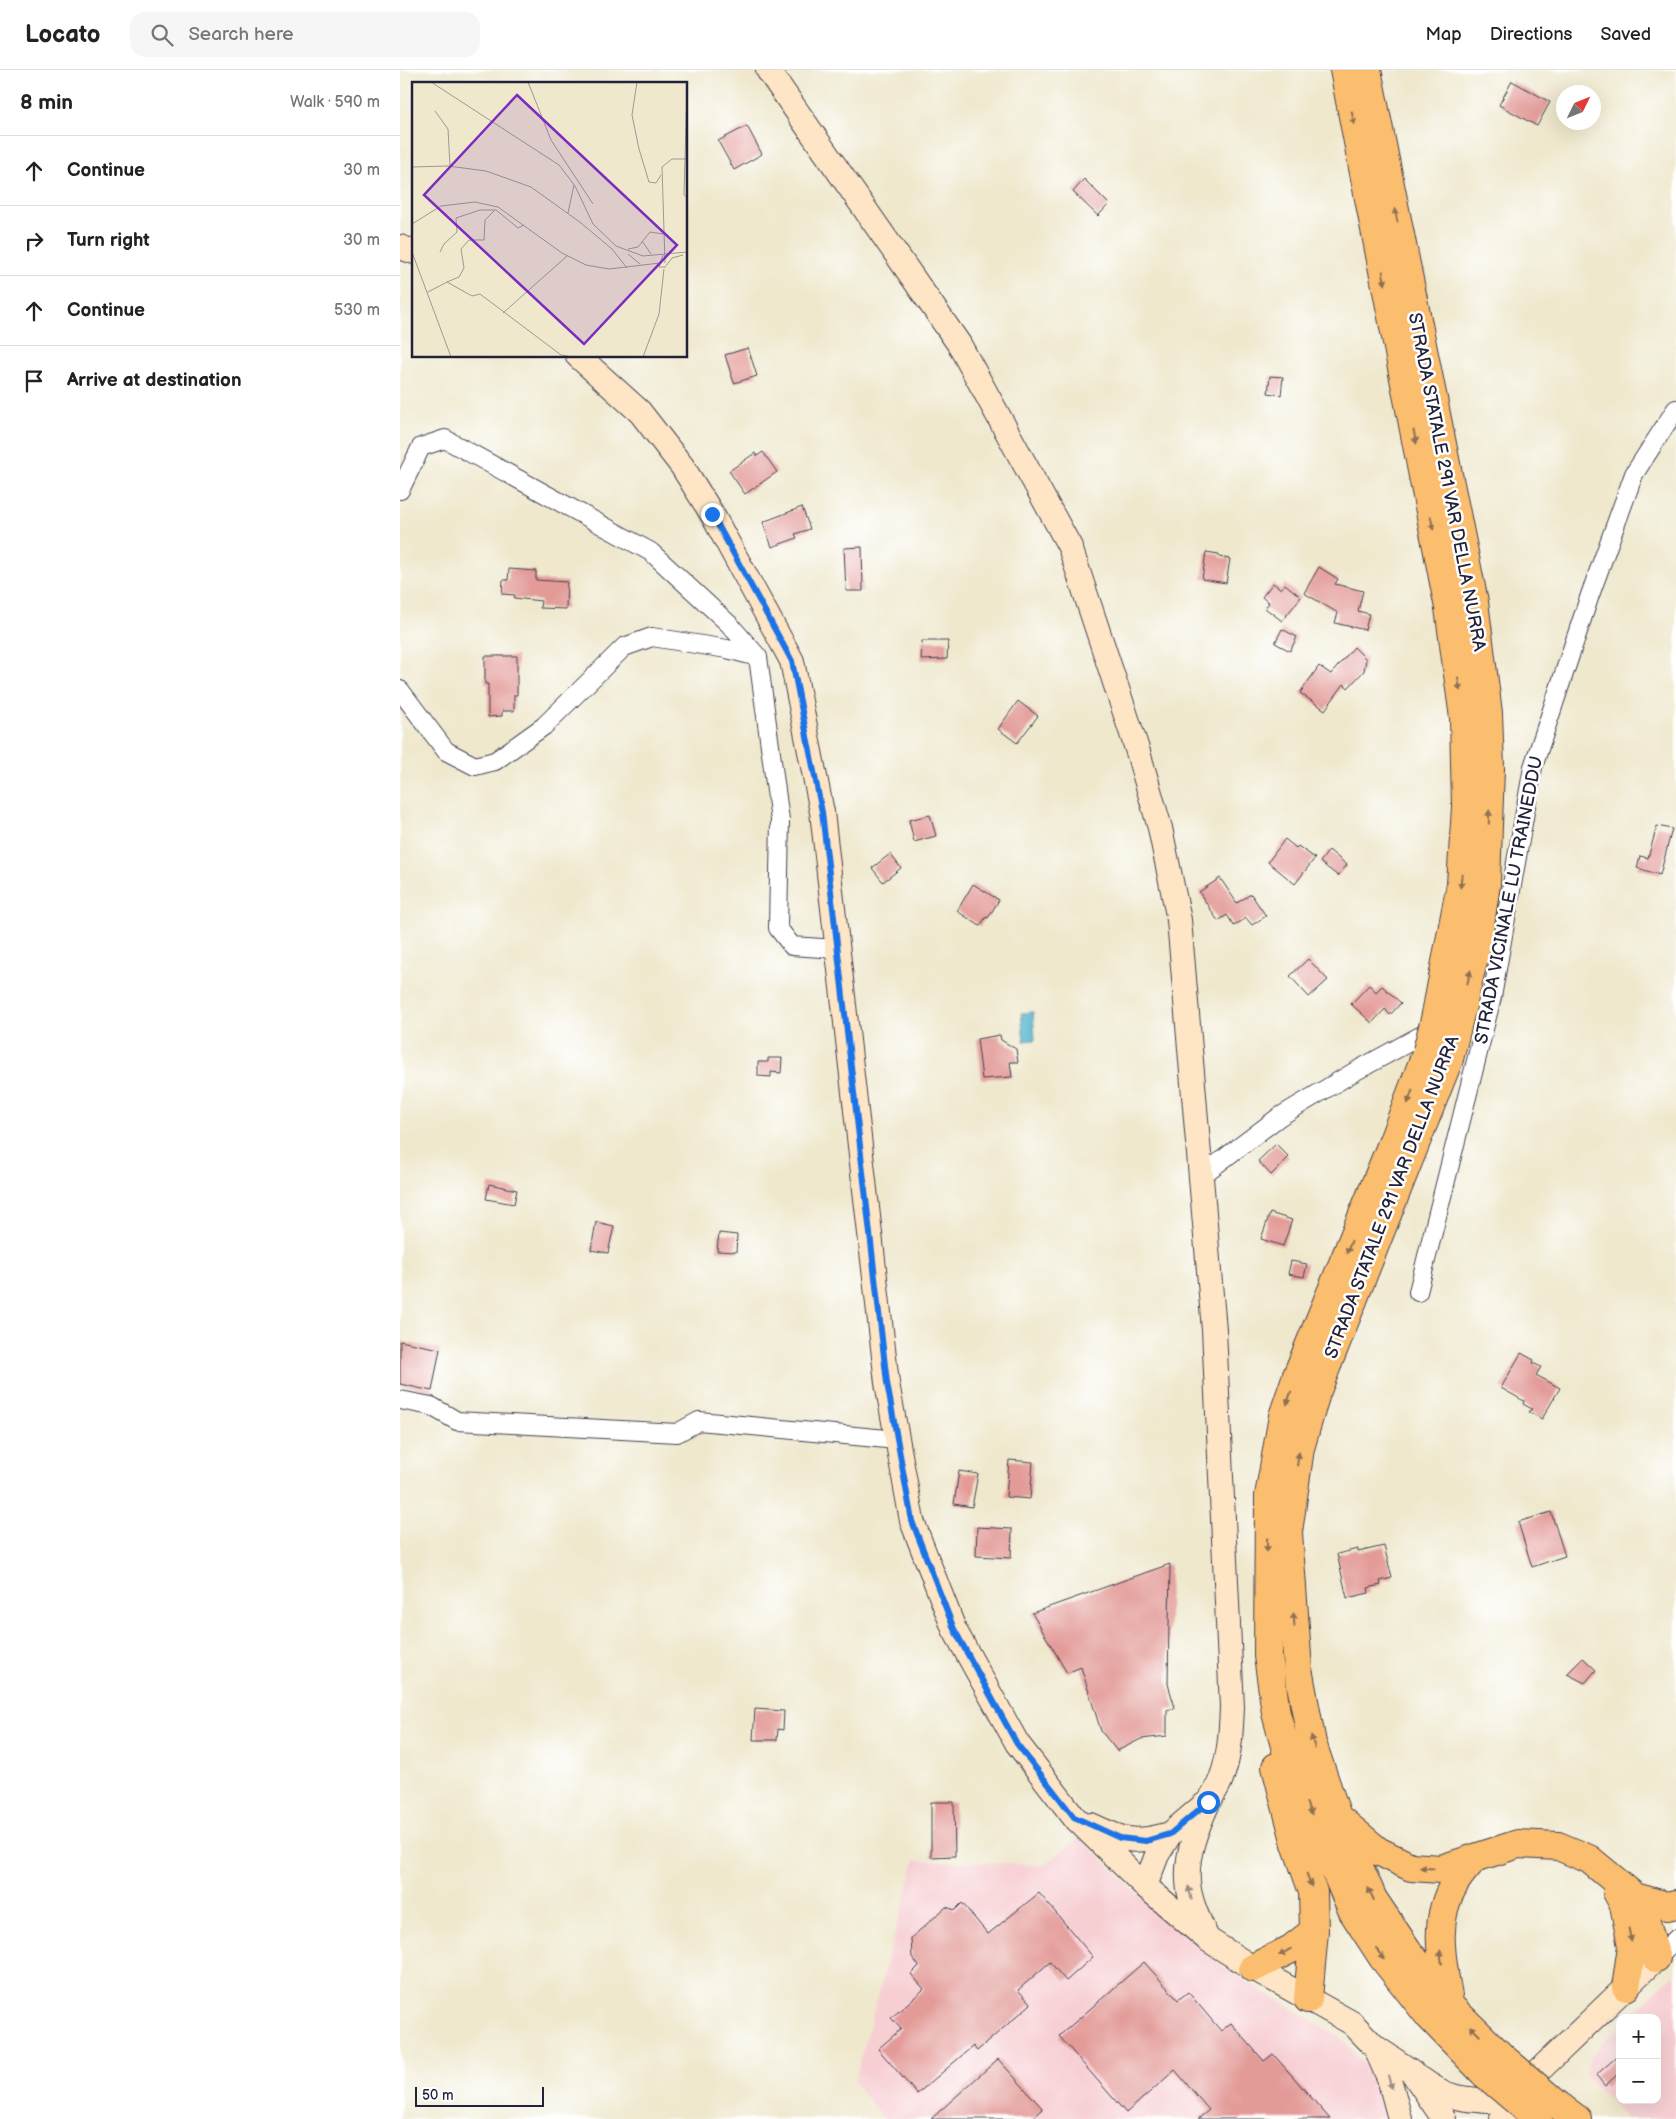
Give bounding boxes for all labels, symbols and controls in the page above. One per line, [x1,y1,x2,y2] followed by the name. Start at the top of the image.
[130,12,480,57] search box
[25,20,100,49] text: Locato
[148,21,176,49] icon: search
[188,23,294,46] text: Search here
[1426,24,1462,45] text: Map
[1490,24,1572,45] text: Directions
[1600,24,1651,45] text: Saved
[412,82,688,358] inset map
[1556,85,1601,130] north arrow
[20,90,73,115] text: 8 min
[290,93,380,112] text: Walk · 590 m
[1350,110,1358,126] one-way arrow
[20,157,48,185] icon: ahead
[67,159,145,182] text: Continue
[343,161,380,180] text: 30 m
[1391,207,1399,223] one-way arrow
[20,227,48,255] icon: right
[67,229,150,252] text: Turn right
[343,231,380,250] text: 30 m
[1380,270,1388,286] one-way arrow
[20,297,48,325] icon: ahead
[67,299,145,322] text: Continue
[334,301,380,320] text: 530 m
[1404,311,1490,653] street label: STRADA STATALE 291 VAR DELLA NURRA
[20,367,48,395] icon: arrive
[67,369,242,392] text: Arrive at destination
[1411,429,1419,445] one-way arrow
[701,503,724,526] route end
[1429,516,1437,532] one-way arrow
[1455,676,1463,692] one-way arrow
[1471,754,1547,1046] street label: STRADA VICINALE LU TRAINEDDU
[1486,808,1494,824] one-way arrow
[1457,873,1465,889] one-way arrow
[1465,970,1473,985] one-way arrow
[1320,1032,1464,1362] street label: STRADA STATALE 291 VAR DELLA NURRA
[1406,1090,1414,1105] one-way arrow
[1344,1240,1352,1255] one-way arrow
[1285,1391,1292,1406] one-way arrow
[1295,1450,1303,1466] one-way arrow
[1263,1537,1271,1553] one-way arrow
[1290,1612,1298,1628] one-way arrow
[1308,1735,1316,1750] one-way arrow
[1197,1791,1220,1814] route start
[1305,1802,1313,1816] one-way arrow
[1419,1863,1435,1871] one-way arrow
[1306,1872,1313,1887] one-way arrow
[1186,1886,1194,1901] one-way arrow
[1367,1886,1375,1901] one-way arrow
[1626,1927,1634,1942] one-way arrow
[1375,1947,1385,1961] one-way arrow
[1277,1948,1292,1956] one-way arrow
[1437,1948,1445,1964] one-way arrow
[1616,2014,1661,2104] map controls
[1616,2014,1661,2059] button: +
[1469,2025,1481,2037] one-way arrow
[1616,2059,1661,2104] button: −
[1386,2075,1394,2090] one-way arrow
[415,2084,544,2107] scale bar
[422,2087,454,2104] text: 50 m

